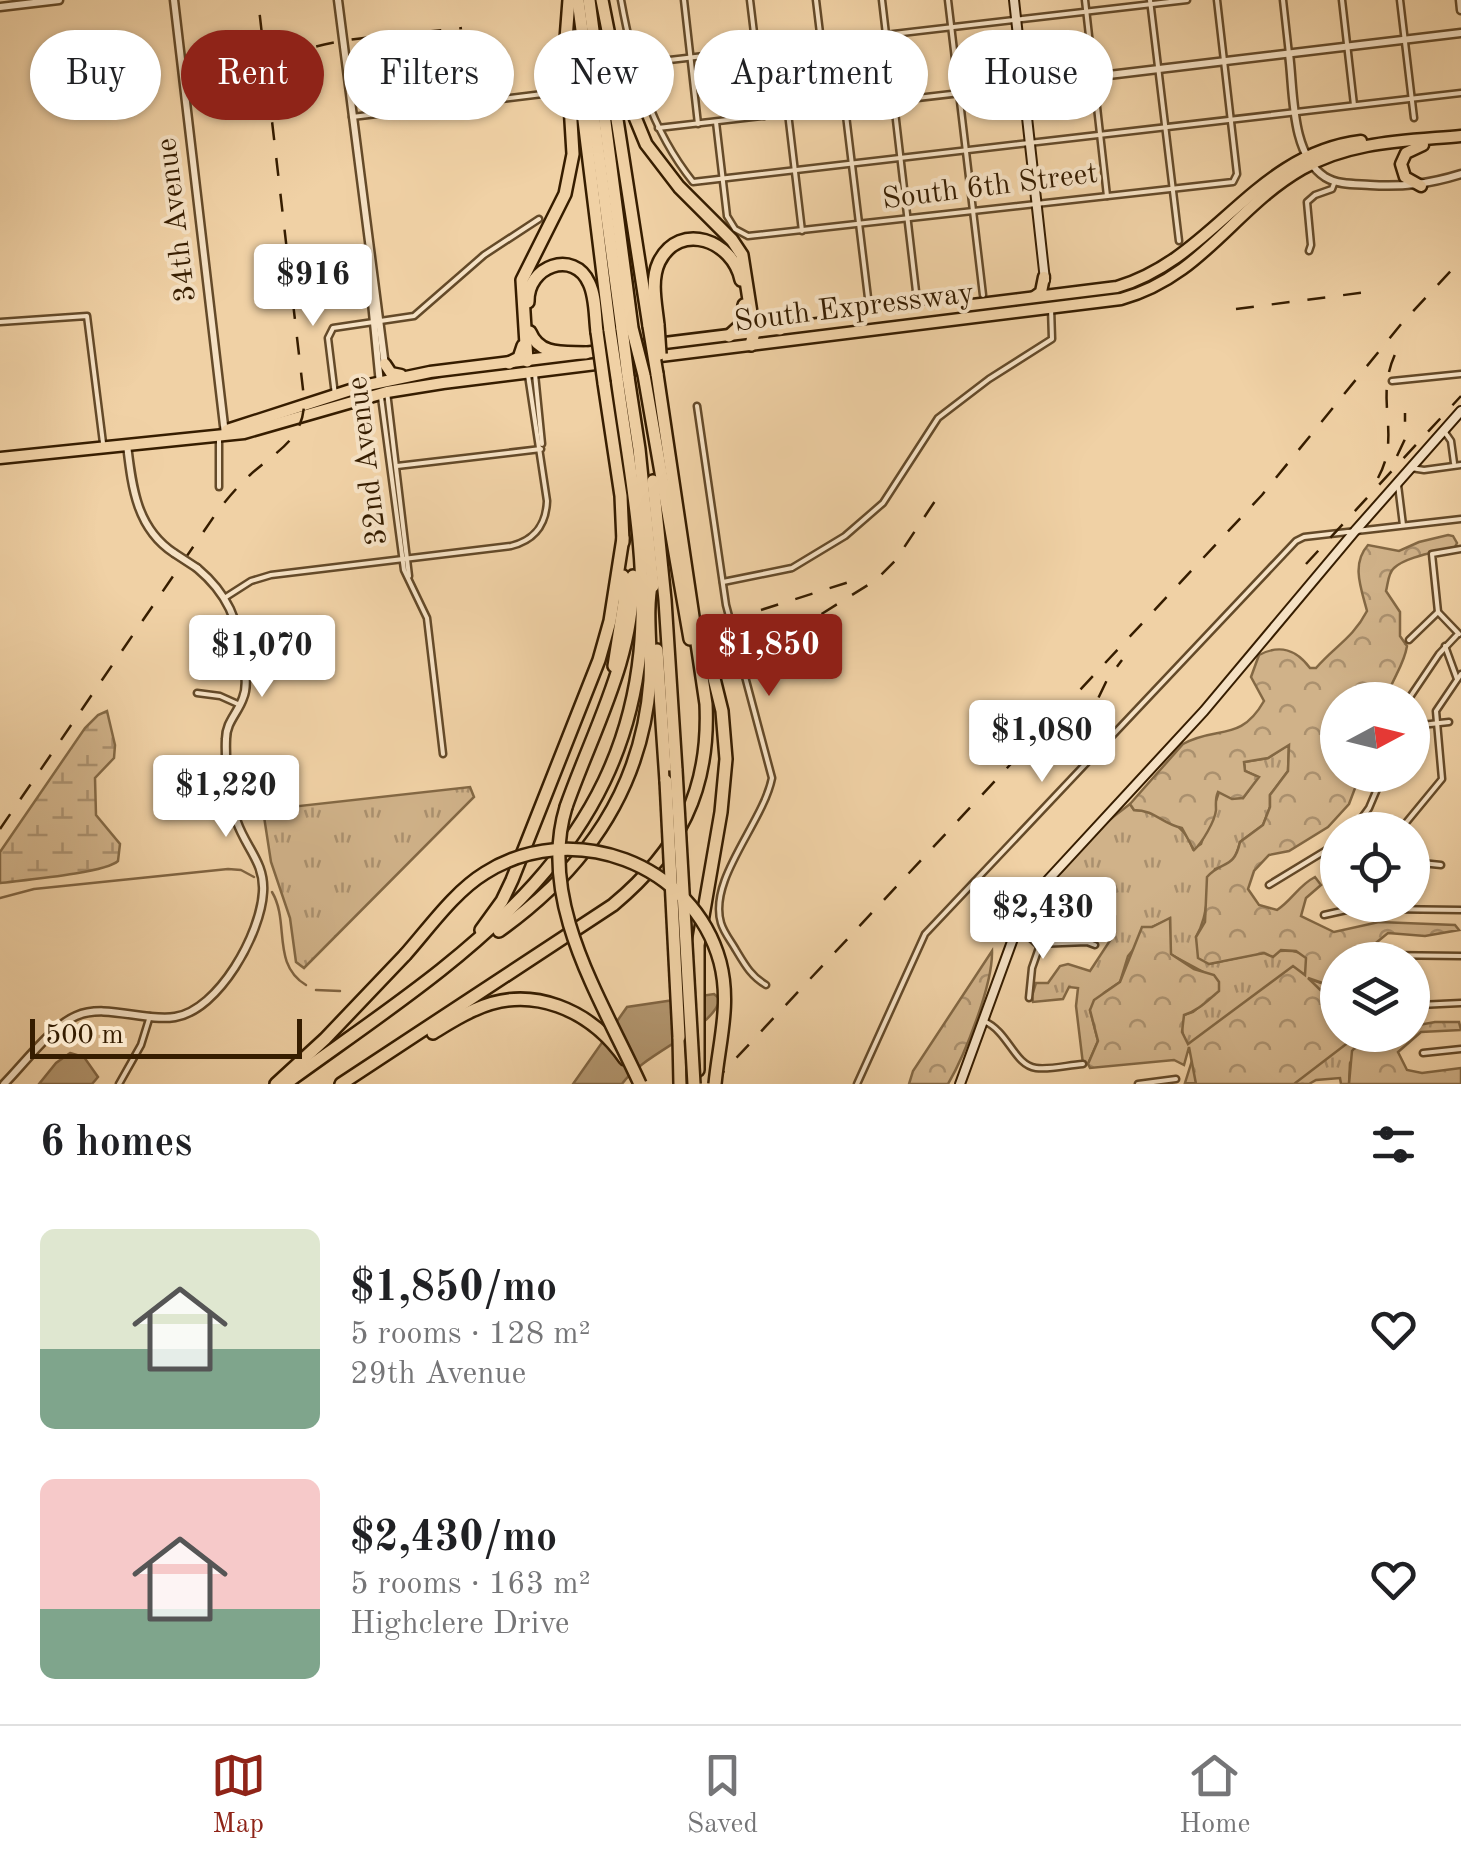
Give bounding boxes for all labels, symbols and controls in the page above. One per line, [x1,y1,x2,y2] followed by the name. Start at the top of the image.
[30,30,161,120] chip: Buy
[181,30,324,120] chip: Rent
[344,30,514,120] chip: Filters
[534,30,674,120] chip: New
[694,30,928,120] chip: Apartment
[948,30,1113,120] chip: House
[152,136,202,304] street label: 34th Avenue
[881,159,1099,215] street label: South 6th Street
[254,244,372,329] pin: $916
[276,260,350,292] text: $916
[732,278,976,338] street label: South Expressway
[343,375,393,547] street label: 32nd Avenue
[688,614,850,699] pin: $1,850
[181,615,343,700] pin: $1,070
[718,630,820,662] text: $1,850
[211,631,313,663] text: $1,070
[1320,682,1430,792] north arrow
[1320,682,1430,1052] map controls
[961,700,1123,785] pin: $1,080
[991,716,1093,748] text: $1,080
[145,755,307,840] pin: $1,220
[175,771,277,803] text: $1,220
[1320,812,1430,922] button: locate
[962,877,1124,962] pin: $2,430
[992,893,1094,925] text: $2,430
[1320,942,1430,1052] button: layers
[30,1014,302,1058] scale bar
[45,1022,124,1050] text: 500 m
[1366,1117,1421,1172] icon: filters
[40,1123,192,1165] text: 6 homes
[350,1268,557,1310] text: $1,850/mo
[120,1269,240,1389] icon: home
[1366,1302,1421,1357] icon: heart
[350,1319,591,1351] text: 5 rooms · 128 m²
[350,1359,526,1391] text: 29th Avenue
[350,1518,557,1560] text: $2,430/mo
[120,1519,240,1639] icon: home
[1366,1552,1421,1607] icon: heart
[350,1569,591,1601] text: 5 rooms · 163 m²
[350,1609,570,1641] text: Highclere Drive
[211,1748,266,1843] tab: Map
[687,1748,758,1843] tab: Saved
[1179,1748,1250,1843] tab: Home

